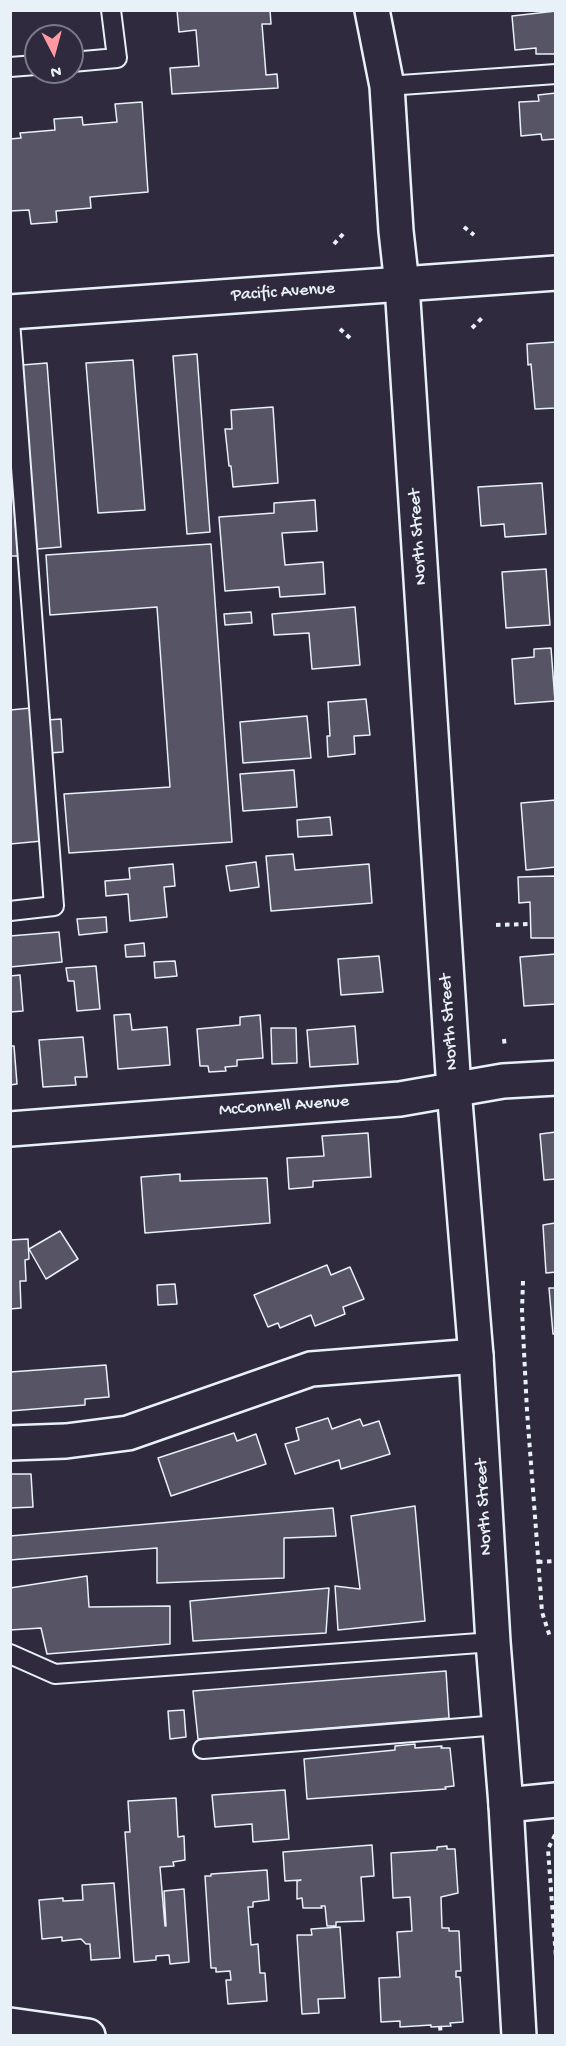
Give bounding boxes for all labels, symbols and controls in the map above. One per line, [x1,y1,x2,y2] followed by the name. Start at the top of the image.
[24,24,84,84] north arrow
[50,60,62,80] text: N
[230,279,336,307] street label: Pacific Avenue
[405,488,433,586] street label: North Street
[436,973,464,1071] street label: North Street
[218,1092,350,1122] street label: McConnell Avenue
[472,1458,498,1556] street label: North Street

